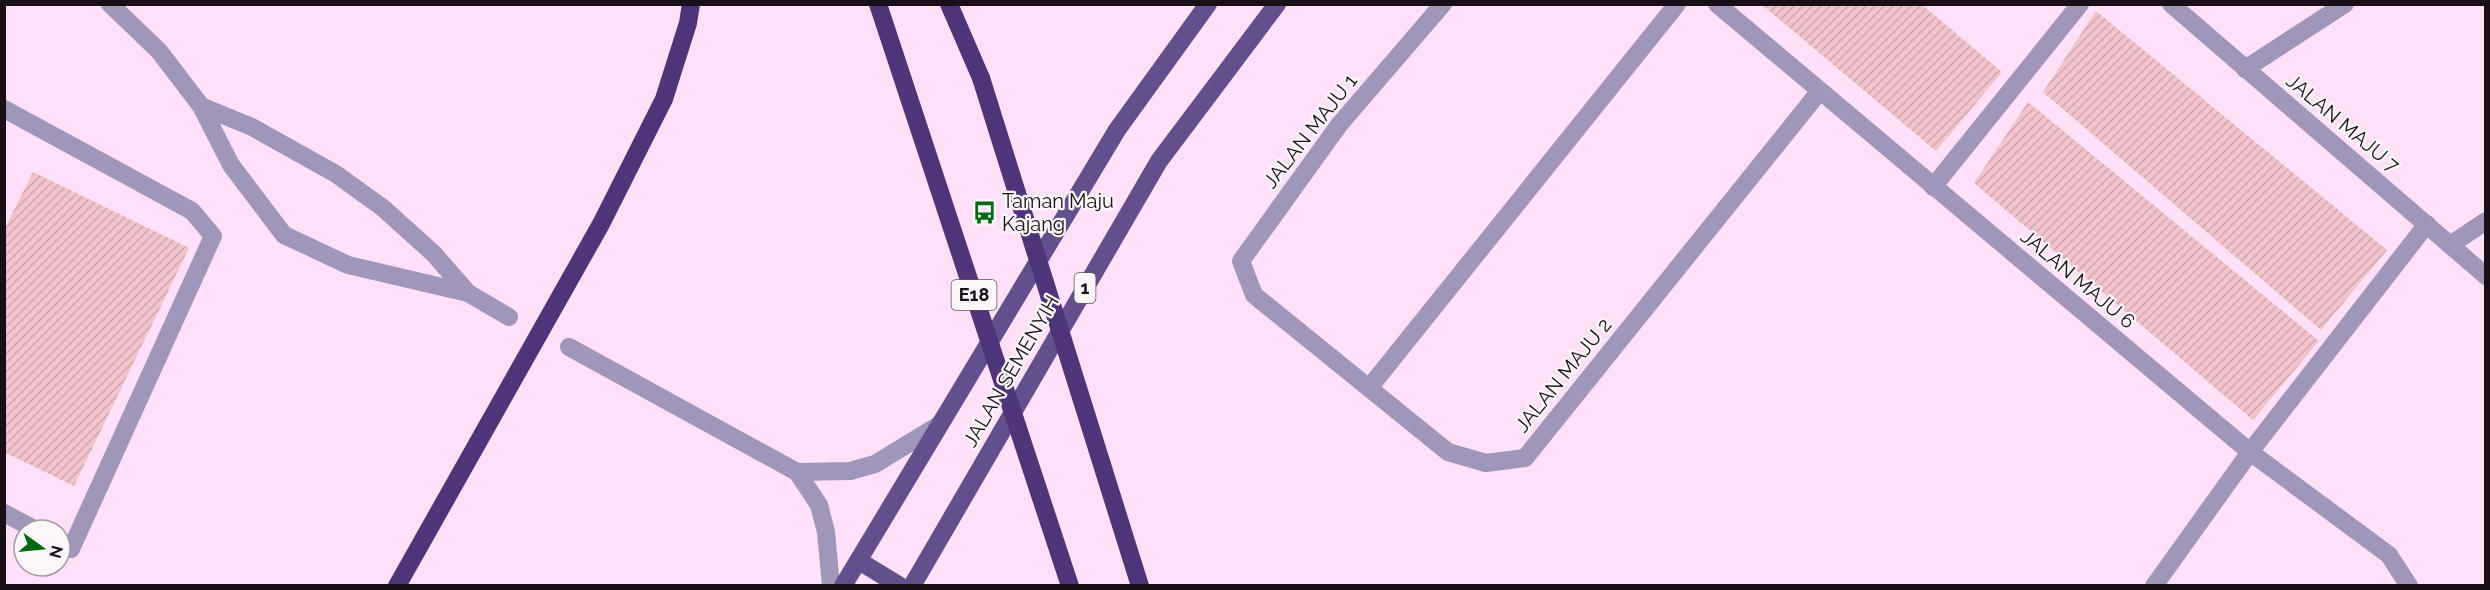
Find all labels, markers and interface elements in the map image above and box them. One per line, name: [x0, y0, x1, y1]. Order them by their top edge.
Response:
street label: JALAN MAJU 1: [1258, 69, 1362, 193]
street label: JALAN MAJU 7: [2282, 69, 2405, 177]
place label: Taman Maju Kajang: [1002, 189, 1114, 236]
bus stop icon: Taman Maju Kajang: [971, 199, 997, 225]
street label: JALAN MAJU 6: [2016, 224, 2140, 334]
road number: 1: [1074, 273, 1096, 303]
road number: E18: [952, 280, 996, 310]
street label: JALAN SEMENYIH: [958, 291, 1064, 451]
street label: JALAN MAJU 2: [1510, 313, 1616, 437]
north arrow: [12, 518, 72, 578]
text: N: [45, 543, 67, 560]

